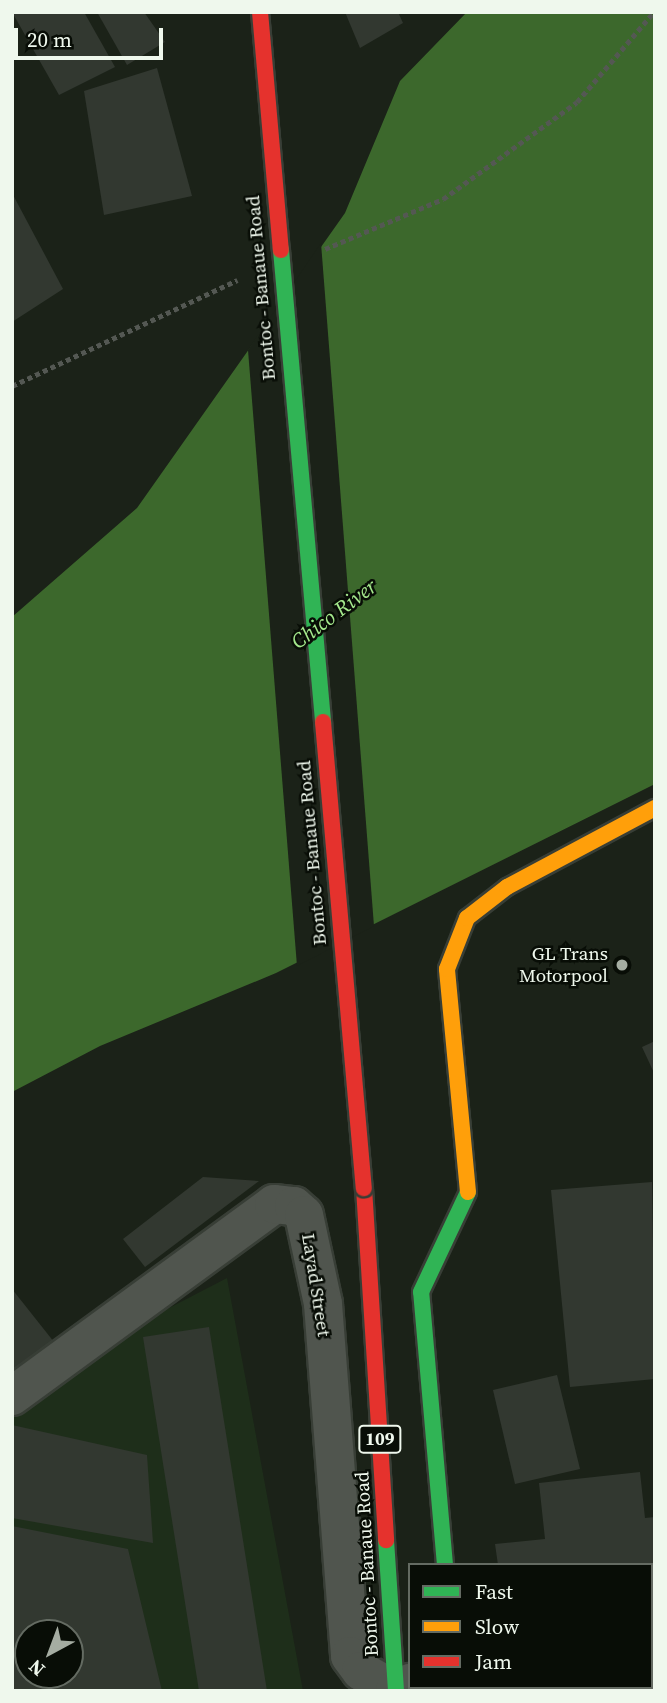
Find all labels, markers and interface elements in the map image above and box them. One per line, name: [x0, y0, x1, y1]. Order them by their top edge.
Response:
scale bar: [18, 14, 166, 58]
text: 20 m: [27, 25, 72, 54]
street label: Bontoc - Banaue Road: [242, 195, 280, 381]
water label: Chico River: [286, 574, 382, 654]
street label: Bontoc - Banaue Road: [293, 760, 331, 946]
place label: GL Trans Motorpool: [519, 943, 608, 987]
marker: GL Trans Motorpool: [614, 957, 630, 973]
street label: Layad Street: [297, 1232, 335, 1338]
road number: 109: [357, 1424, 403, 1454]
street label: Bontoc - Banaue Road: [351, 1471, 383, 1657]
legend: [408, 1563, 653, 1689]
text: Fast: [475, 1577, 513, 1606]
text: Slow: [475, 1612, 519, 1641]
north arrow: [14, 1619, 84, 1689]
text: Jam: [475, 1647, 512, 1676]
text: N: [23, 1654, 50, 1683]

